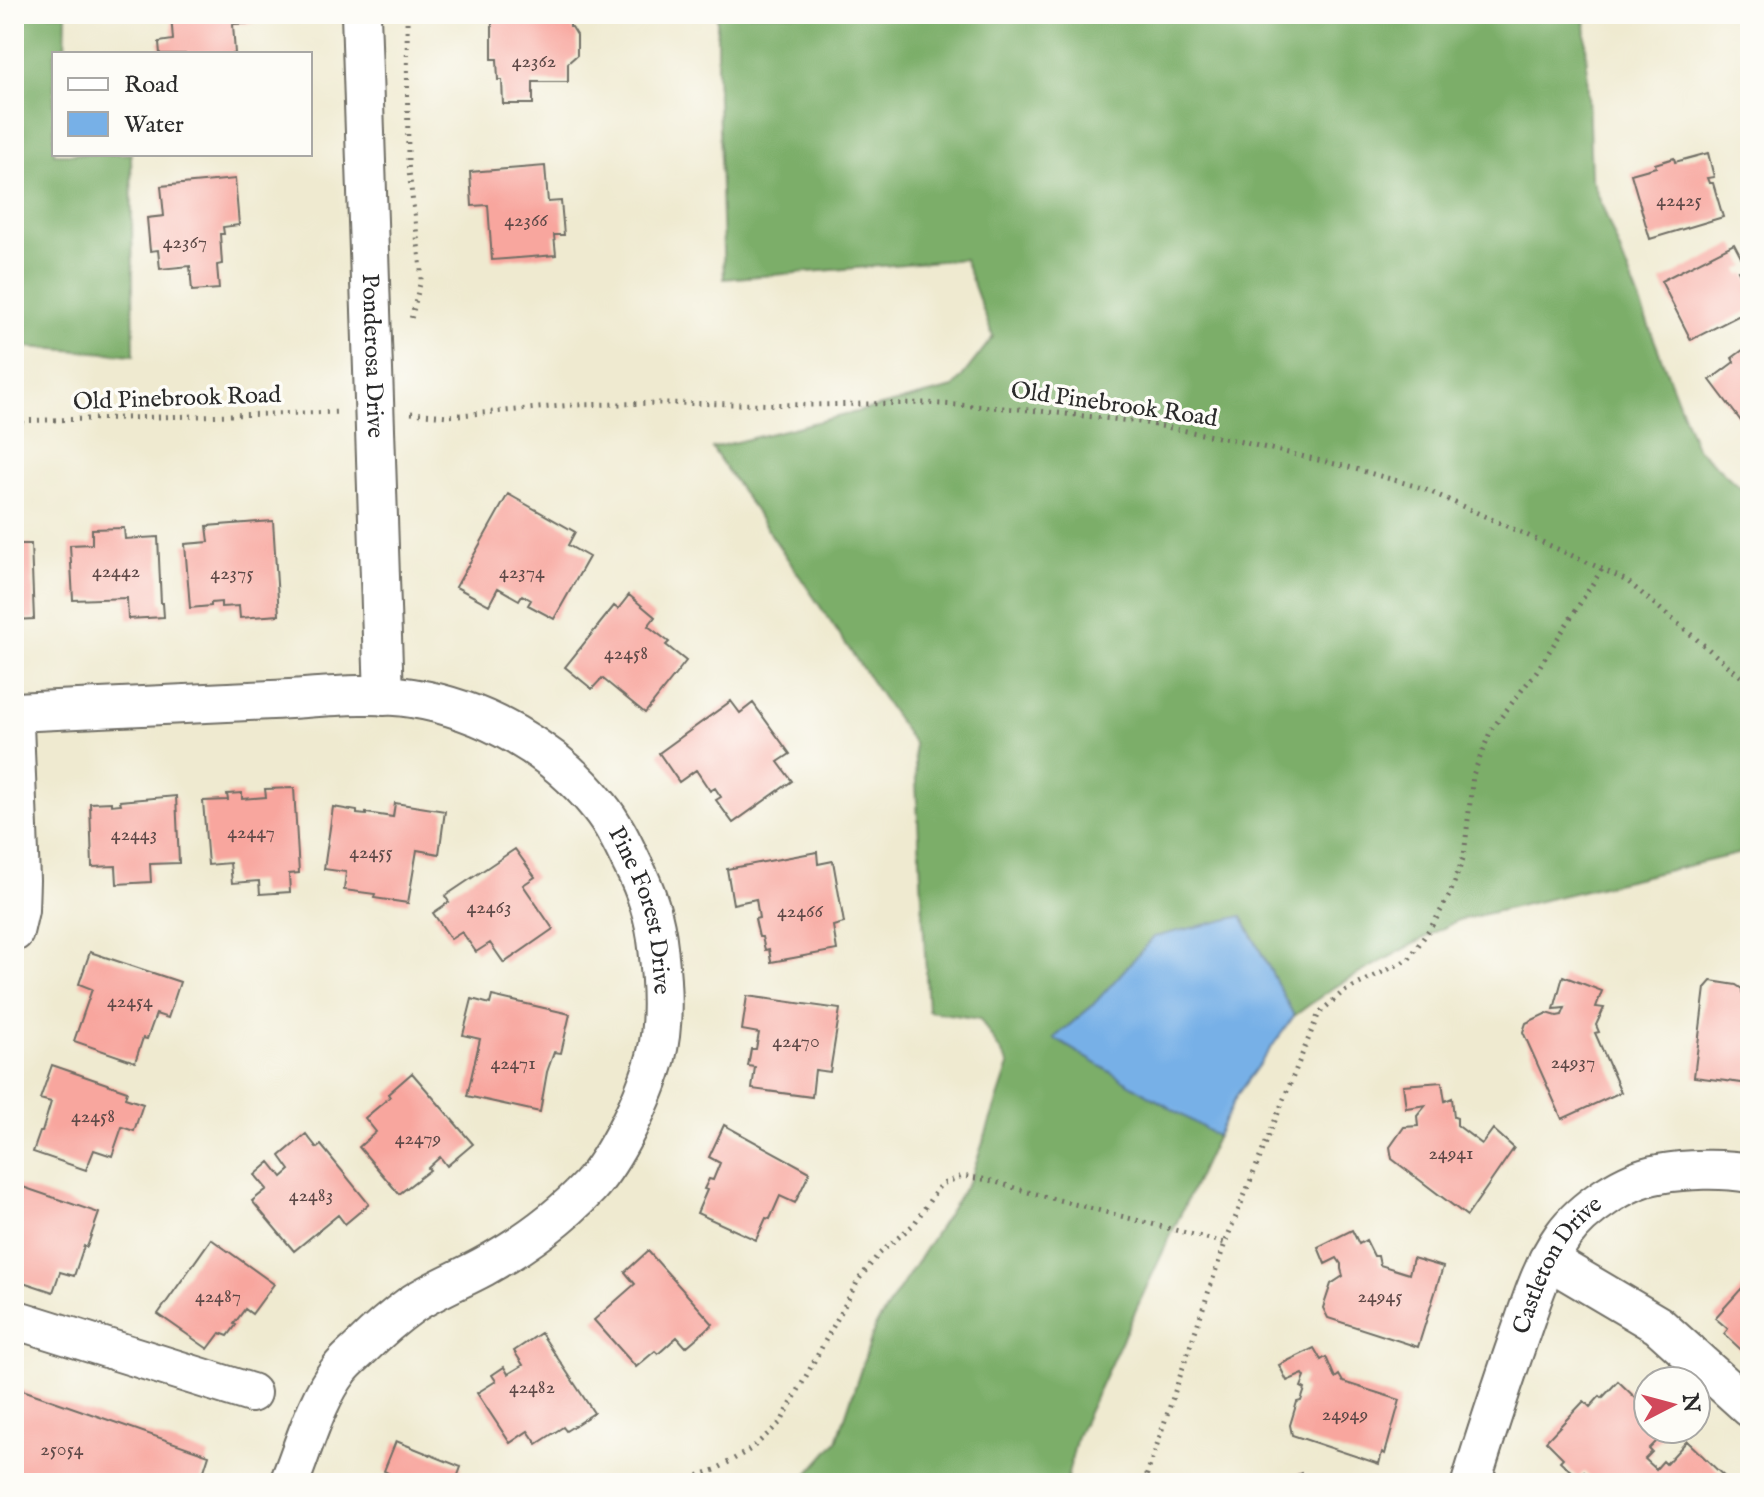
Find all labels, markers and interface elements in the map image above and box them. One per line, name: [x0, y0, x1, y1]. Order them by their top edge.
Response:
house number: 42362: [512, 49, 556, 74]
legend: [52, 52, 312, 156]
text: Road: [124, 70, 178, 101]
text: Water: [124, 110, 184, 141]
house number: 42425: [1656, 188, 1702, 213]
house number: 42366: [504, 208, 548, 233]
house number: 42367: [163, 230, 207, 255]
street label: Ponderosa Drive: [354, 273, 391, 439]
street label: Old Pinebrook Road: [1009, 375, 1219, 435]
street label: Old Pinebrook Road: [72, 380, 282, 418]
house number: 42442: [92, 559, 140, 584]
house number: 42374: [499, 560, 545, 585]
house number: 42375: [210, 561, 254, 586]
house number: 42458: [604, 641, 648, 666]
house number: 42447: [227, 820, 275, 845]
street label: Pine Forest Drive: [601, 821, 677, 995]
house number: 42443: [111, 822, 157, 847]
house number: 42455: [349, 840, 393, 865]
house number: 42463: [467, 895, 511, 920]
house number: 42466: [777, 899, 823, 924]
house number: 42454: [107, 989, 153, 1014]
house number: 42470: [772, 1029, 820, 1054]
house number: 24937: [1551, 1050, 1595, 1075]
house number: 42471: [490, 1051, 536, 1076]
house number: 42458: [71, 1104, 115, 1129]
house number: 42479: [395, 1126, 441, 1151]
house number: 24941: [1428, 1141, 1474, 1166]
house number: 42483: [289, 1183, 333, 1208]
street label: Castleton Drive: [1506, 1189, 1608, 1338]
house number: 42487: [195, 1284, 241, 1309]
house number: 24945: [1358, 1284, 1402, 1309]
north arrow: [1632, 1365, 1712, 1445]
house number: 42482: [509, 1375, 555, 1400]
text: N: [1675, 1391, 1705, 1414]
house number: 24949: [1322, 1402, 1368, 1427]
house number: 25054: [40, 1437, 84, 1462]

